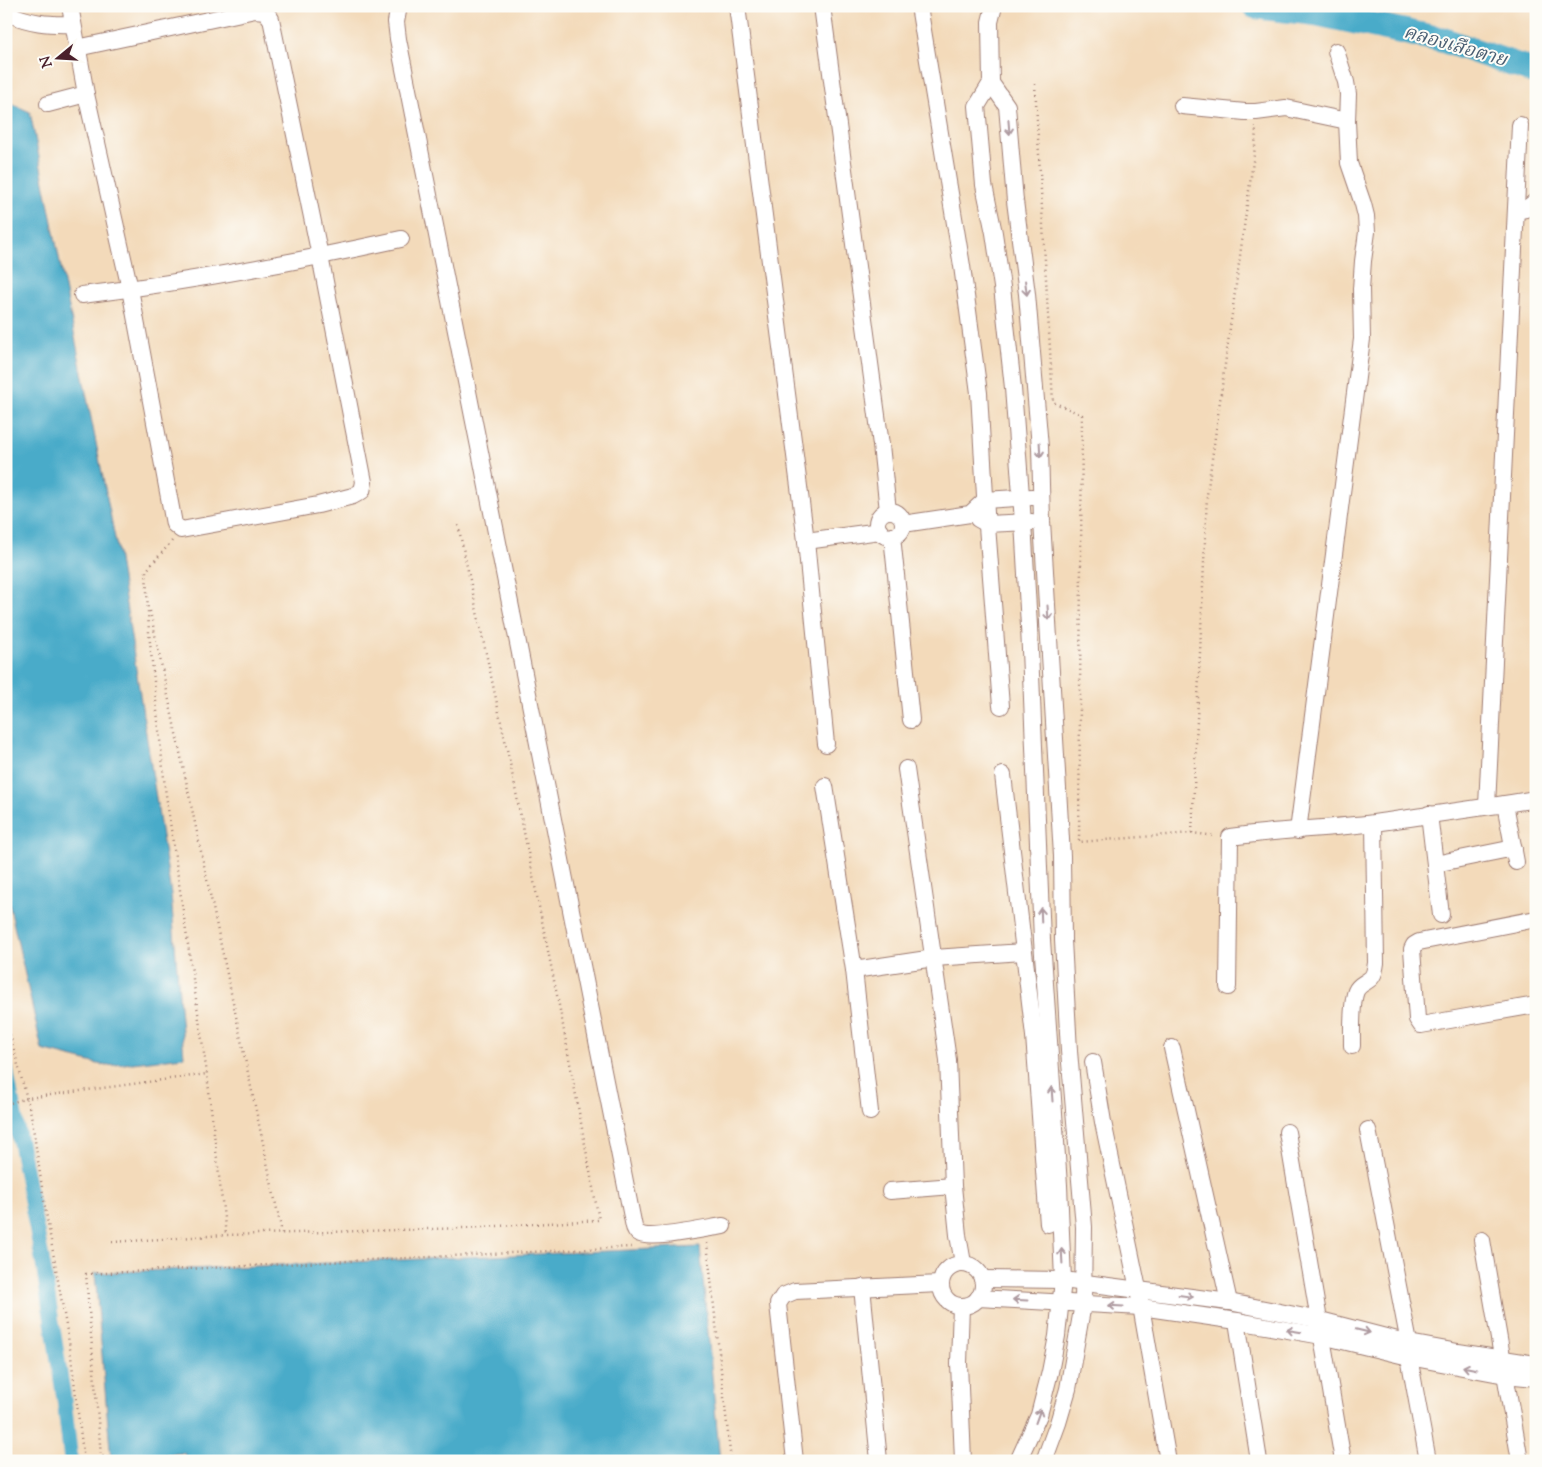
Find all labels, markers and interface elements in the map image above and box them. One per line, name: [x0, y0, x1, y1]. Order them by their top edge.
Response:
water label: คลองเสือตาย: [1400, 19, 1511, 75]
north arrow: [32, 32, 82, 82]
text: N: [36, 53, 59, 70]
one-way arrow: [1005, 119, 1014, 135]
one-way arrow: [1022, 280, 1032, 296]
one-way arrow: [1035, 442, 1045, 458]
one-way arrow: [1043, 604, 1053, 620]
one-way arrow: [1036, 907, 1046, 923]
one-way arrow: [1048, 1086, 1057, 1102]
one-way arrow: [1057, 1249, 1067, 1265]
one-way arrow: [1178, 1292, 1194, 1302]
one-way arrow: [1012, 1295, 1028, 1305]
one-way arrow: [1108, 1301, 1124, 1310]
one-way arrow: [1287, 1325, 1303, 1335]
one-way arrow: [1354, 1327, 1370, 1336]
one-way arrow: [1463, 1363, 1479, 1373]
one-way arrow: [1034, 1409, 1043, 1424]

